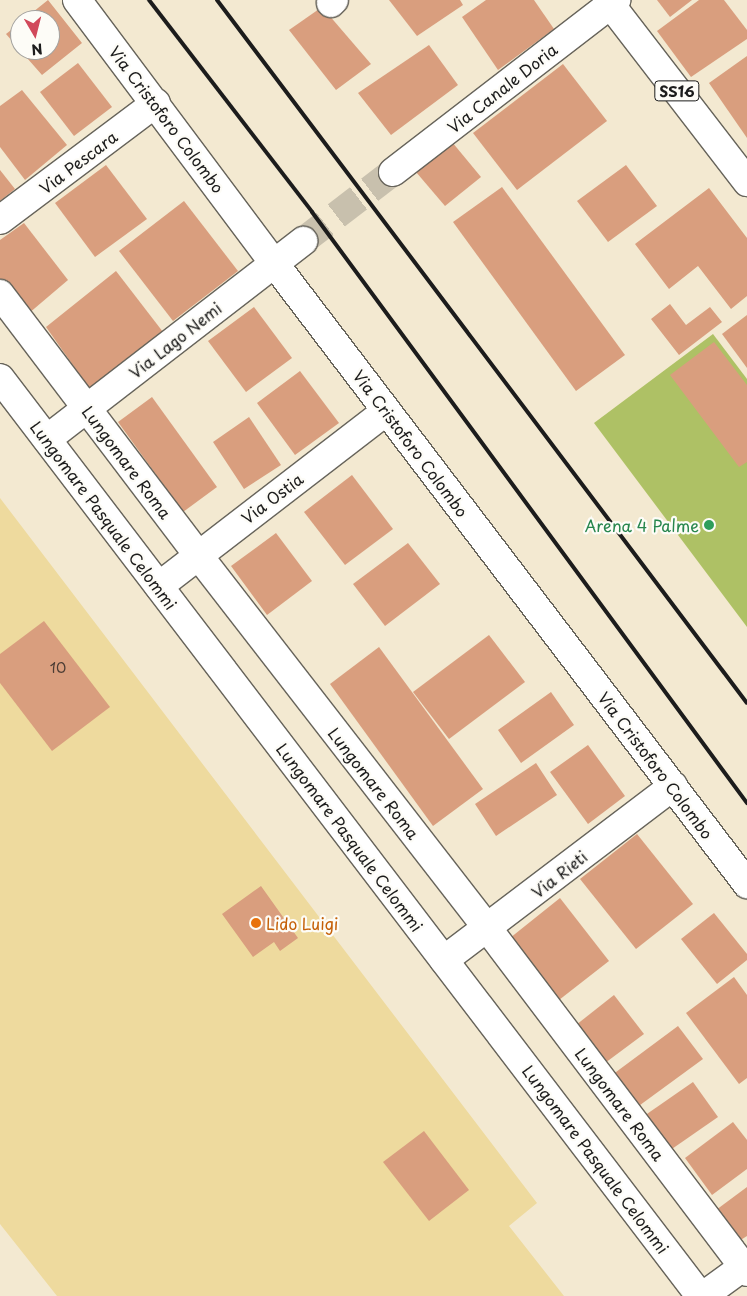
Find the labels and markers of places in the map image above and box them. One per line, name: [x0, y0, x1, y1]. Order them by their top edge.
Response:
place label: Arena 4 Palme: [585, 515, 699, 535]
marker: Arena 4 Palme: [703, 519, 715, 531]
place label: Lido Luigi: [266, 913, 338, 933]
marker: Lido Luigi: [250, 917, 262, 929]

